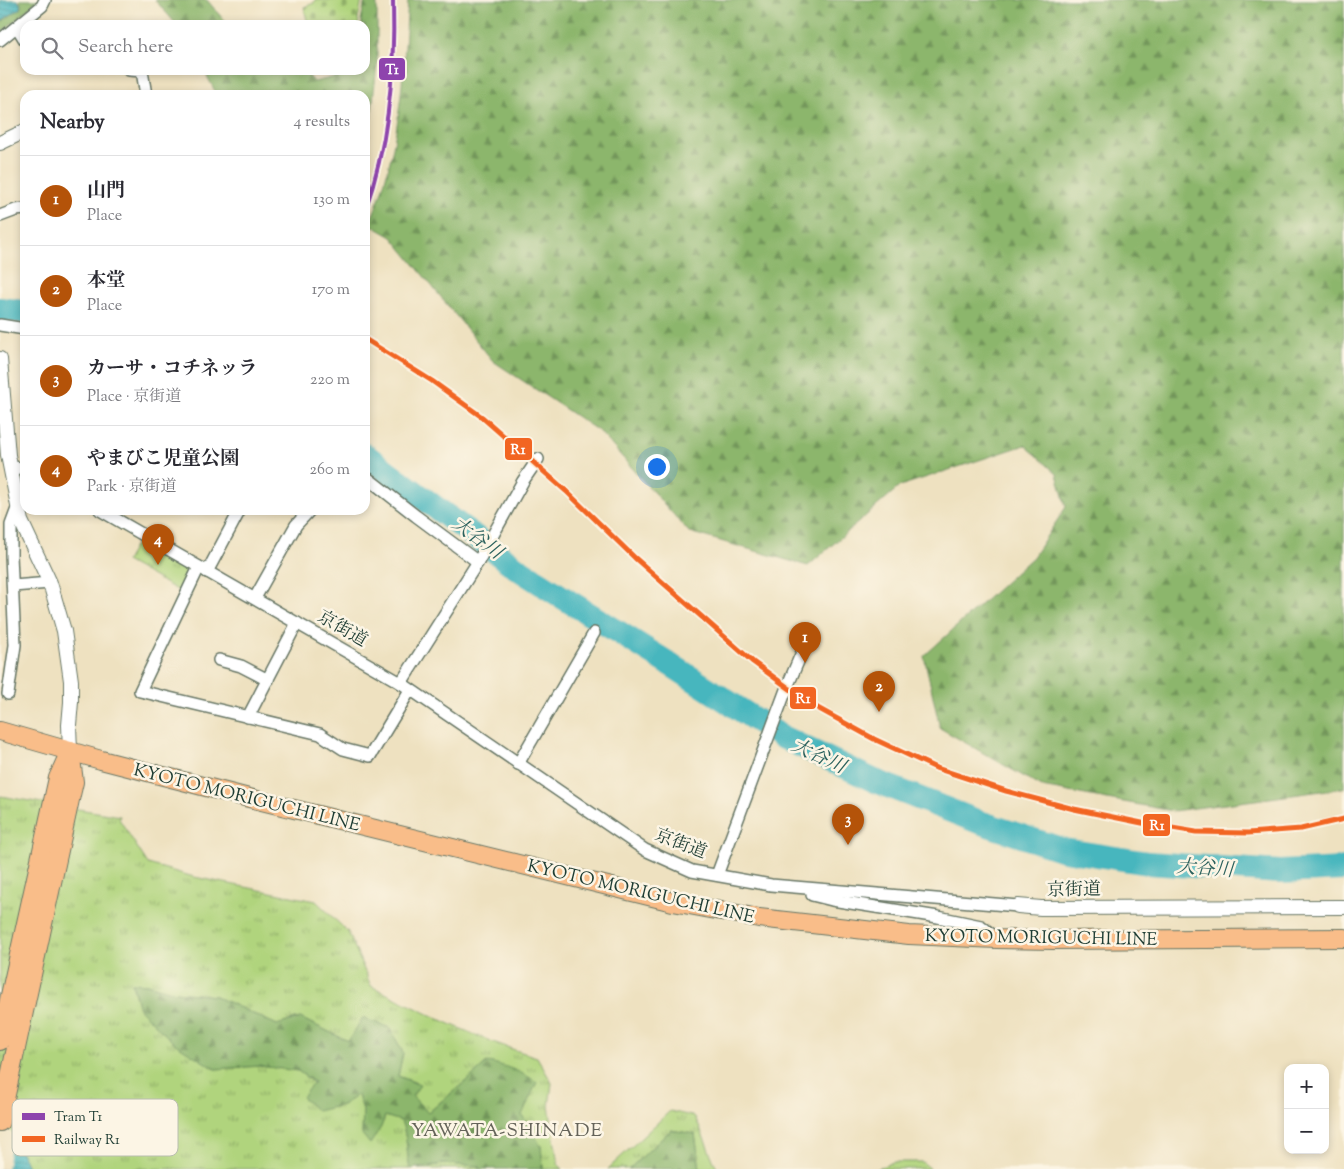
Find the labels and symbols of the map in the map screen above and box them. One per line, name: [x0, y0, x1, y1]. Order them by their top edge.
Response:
line badge: T1: [378, 57, 406, 81]
text: T1: [385, 61, 399, 81]
line badge: R1: [504, 437, 533, 461]
text: R1: [511, 441, 526, 461]
your location: [644, 454, 670, 480]
water label: 大谷川: [446, 511, 509, 568]
pin: 4: [142, 524, 174, 565]
street label: 京街道: [312, 605, 372, 654]
pin: 1: [789, 622, 821, 663]
pin: 2: [863, 671, 895, 712]
line badge: R1: [789, 686, 817, 710]
text: R1: [796, 690, 811, 710]
water label: 大谷川: [786, 733, 851, 782]
street label: KYOTO MORIGUCHI LINE: [131, 758, 363, 840]
pin: 3: [832, 804, 864, 845]
line badge: R1: [1142, 813, 1171, 837]
text: R1: [1150, 817, 1165, 837]
street label: 京街道: [650, 823, 710, 867]
street label: KYOTO MORIGUCHI LINE: [524, 854, 757, 932]
water label: 大谷川: [1175, 854, 1236, 885]
street label: 京街道: [1047, 878, 1101, 904]
street label: KYOTO MORIGUCHI LINE: [924, 924, 1158, 954]
legend: [12, 1099, 178, 1156]
text: Tram T1: [54, 1108, 102, 1128]
district label: YAWATA-SHINADE: [411, 1118, 603, 1145]
text: Railway R1: [54, 1131, 120, 1151]

